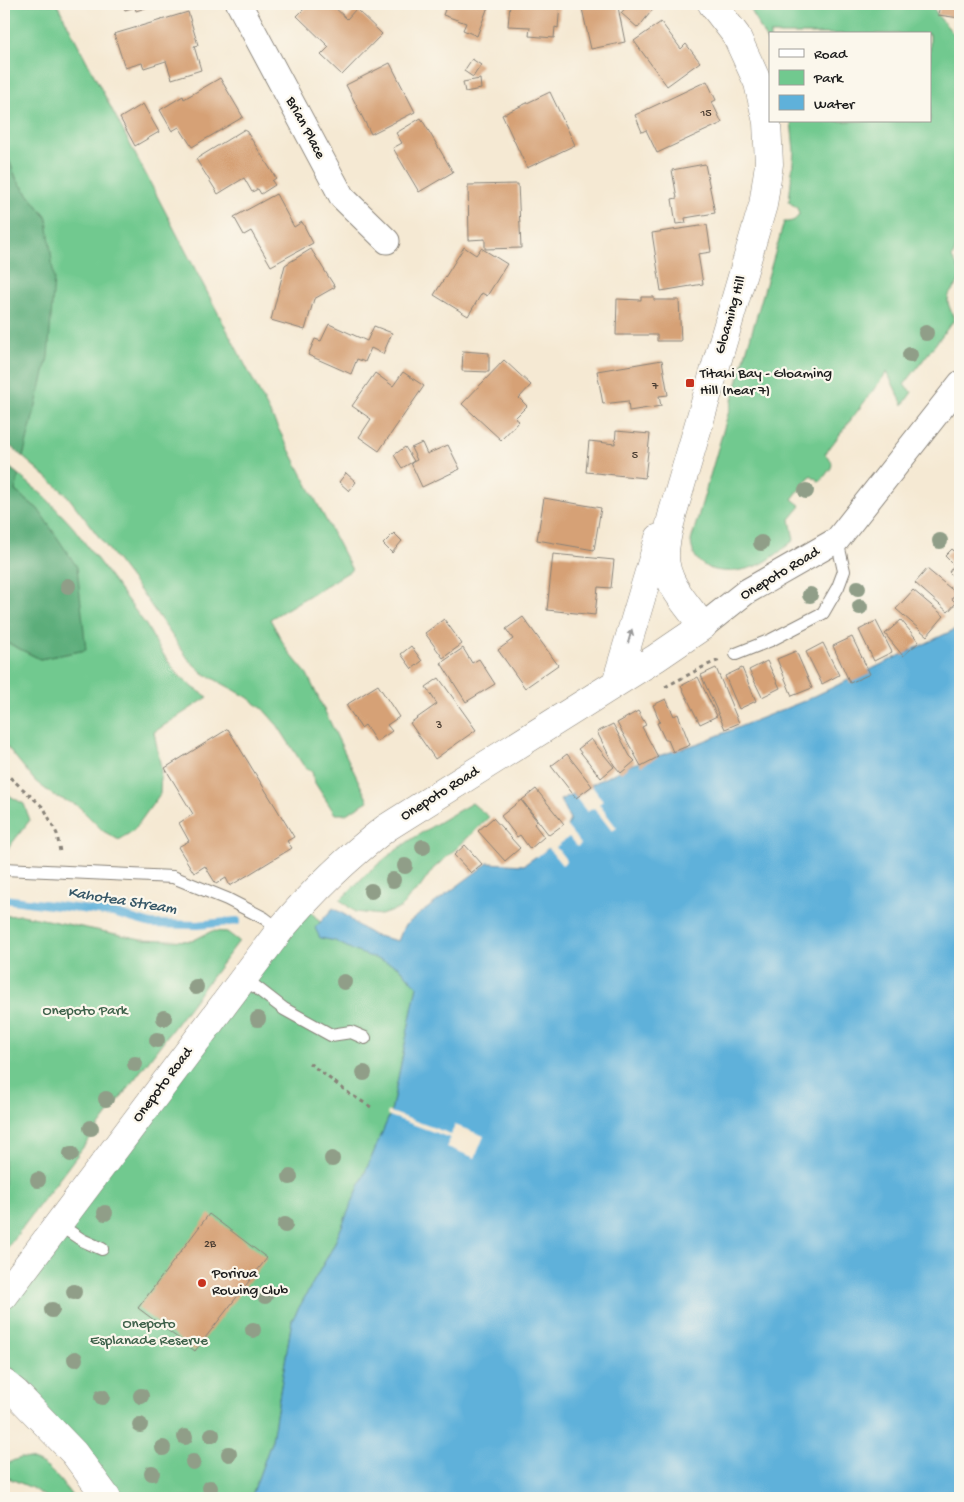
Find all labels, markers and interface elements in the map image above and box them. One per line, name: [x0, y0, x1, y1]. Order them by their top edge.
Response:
legend: [769, 32, 932, 122]
text: Road: [814, 46, 848, 64]
text: Park: [813, 70, 844, 88]
street label: Brian Place: [281, 93, 329, 162]
text: Water: [814, 96, 856, 114]
house number: 15: [699, 107, 712, 121]
street label: Gloaming Hill: [711, 274, 751, 356]
place label: Titahi Bay - Gloaming Hill (near 7): [699, 365, 832, 400]
marker: Titahi Bay - Gloaming Hill (near 7): [684, 377, 696, 389]
house number: 7: [651, 380, 659, 394]
house number: 5: [632, 449, 638, 463]
street label: Onepoto Road: [737, 543, 824, 605]
one-way arrow: [626, 629, 634, 644]
house number: 3: [435, 719, 442, 733]
street label: Onepoto Road: [397, 762, 484, 825]
water label: Kahotea Stream: [66, 884, 179, 920]
park label: Onepoto Park: [42, 1002, 129, 1020]
street label: Onepoto Road: [129, 1043, 198, 1126]
house number: 2B: [204, 1238, 217, 1252]
place label: Porirua Rowing Club: [211, 1265, 288, 1300]
marker: Porirua Rowing Club: [196, 1277, 208, 1289]
park label: Onepoto Esplanade Reserve: [90, 1315, 208, 1350]

